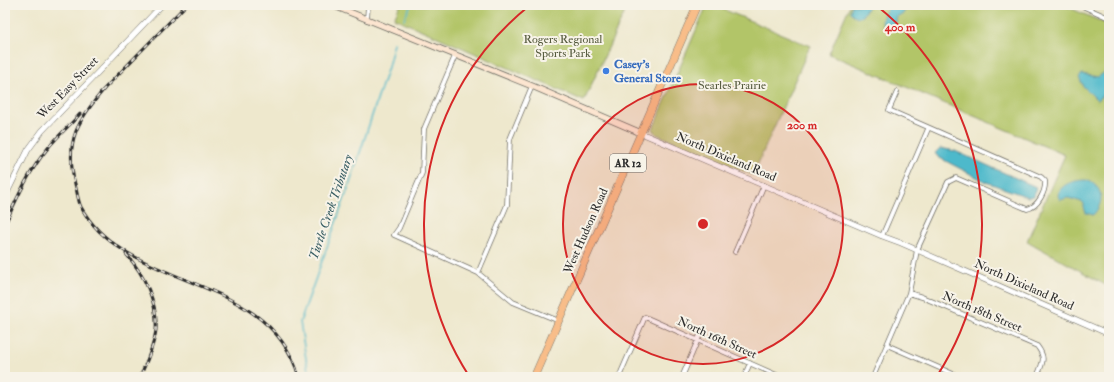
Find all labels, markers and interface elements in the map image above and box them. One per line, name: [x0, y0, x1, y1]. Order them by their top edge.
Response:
text: 400 m: [884, 20, 916, 35]
park label: Rogers Regional Sports Park: [524, 32, 602, 61]
street label: West Easy Street: [34, 54, 102, 123]
place label: Casey's General Store: [614, 57, 682, 86]
marker: Casey's General Store: [601, 66, 611, 76]
park label: Searles Prairie: [698, 78, 766, 93]
text: 200 m: [787, 118, 818, 133]
street label: North Dixieland Road: [674, 129, 779, 185]
water label: Turtle Creek Tributary: [306, 152, 357, 262]
road number: AR 12: [610, 154, 646, 172]
street label: West Hudson Road: [560, 186, 612, 277]
centre of rings: [696, 217, 710, 231]
street label: North Dixieland Road: [972, 256, 1076, 314]
street label: North 18th Street: [940, 288, 1024, 336]
street label: North 16th Street: [675, 314, 759, 362]

